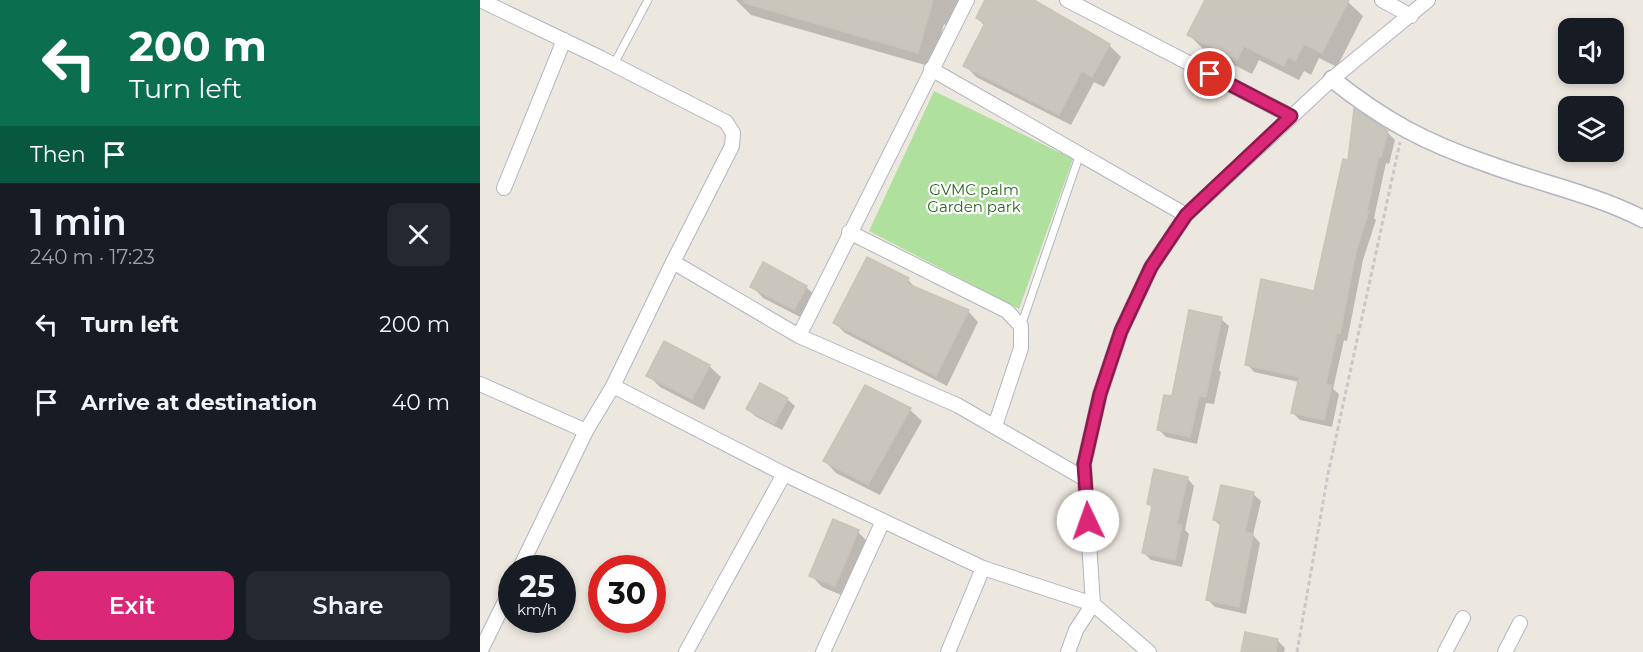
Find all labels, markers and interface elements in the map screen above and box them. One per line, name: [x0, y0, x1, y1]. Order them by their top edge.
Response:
map controls: [1558, 18, 1624, 162]
button: sound: [1558, 18, 1624, 84]
text: 200 m: [129, 20, 267, 72]
icon: left: [30, 24, 108, 102]
pin: [1184, 48, 1235, 99]
icon: arrive: [1193, 57, 1226, 90]
text: Turn left: [129, 72, 242, 105]
button: layers: [1558, 96, 1624, 162]
icon: arrive: [98, 138, 131, 171]
text: Then: [30, 141, 86, 168]
park label: GVMC palm Garden park: [927, 180, 1021, 216]
text: 1 min: [30, 200, 127, 244]
button: close: [387, 203, 450, 266]
text: 240 m · 17:23: [30, 245, 155, 269]
icon: left: [30, 308, 63, 341]
text: Turn left: [81, 311, 179, 338]
text: 200 m: [379, 311, 450, 338]
icon: arrive: [30, 386, 63, 419]
text: Arrive at destination: [81, 389, 317, 416]
text: 40 m: [392, 389, 450, 416]
position arrow: [1056, 489, 1120, 553]
speed limit sign: 30: [588, 555, 666, 633]
text: 25: [519, 568, 555, 605]
button: Exit: [30, 571, 234, 640]
button: Share: [246, 571, 450, 640]
text: km/h: [517, 600, 557, 619]

